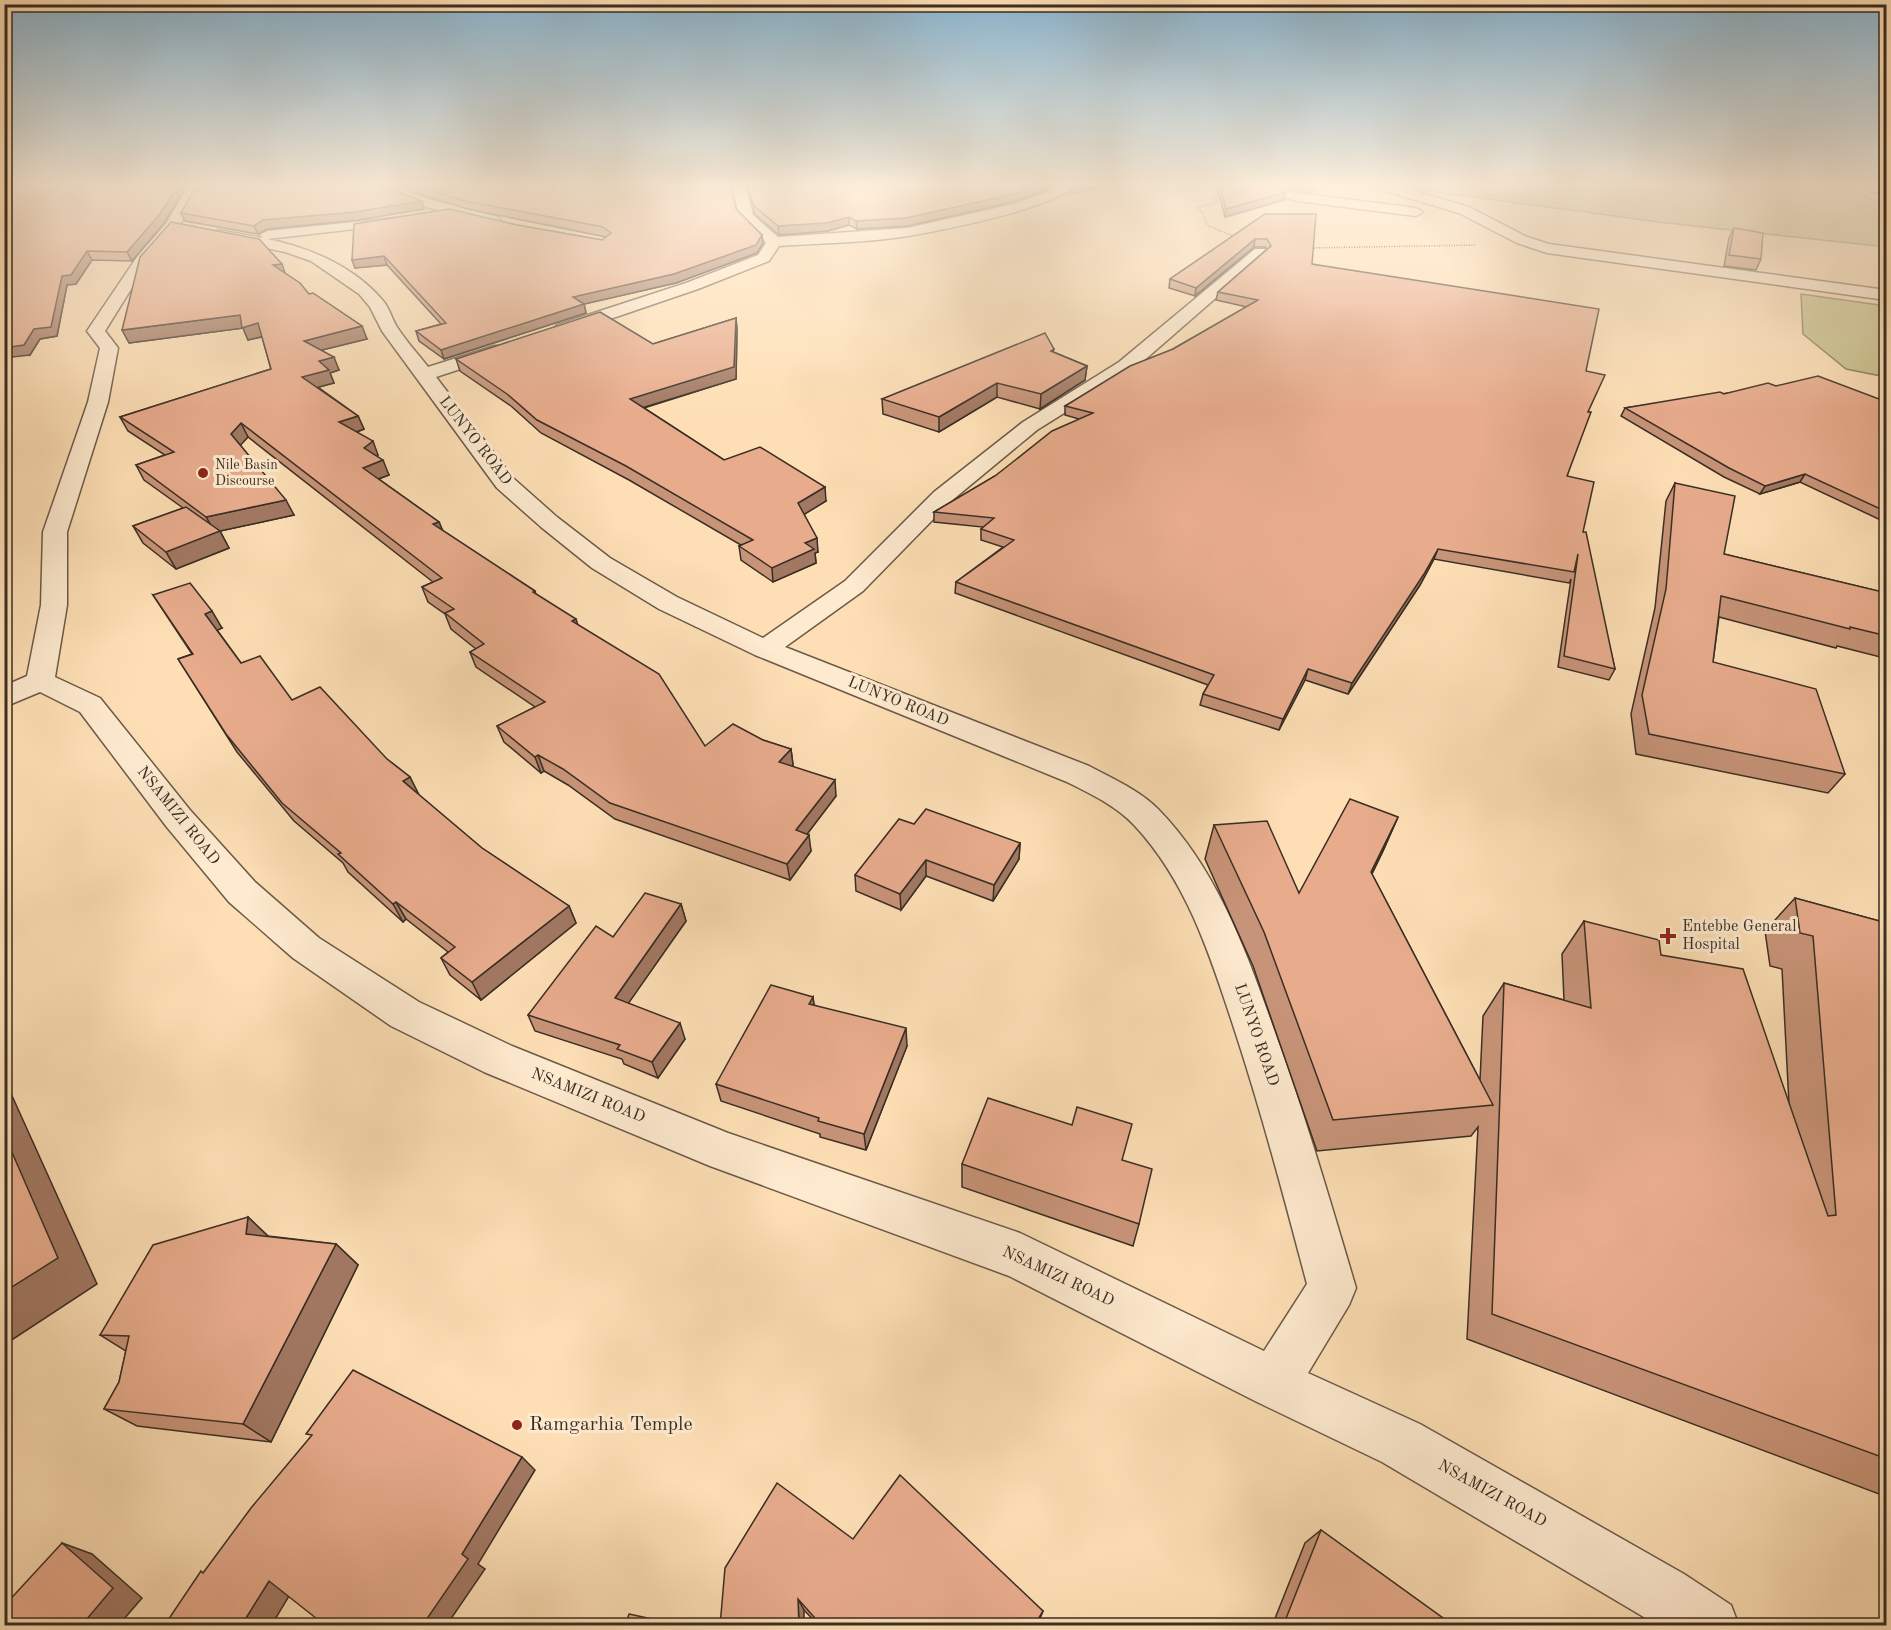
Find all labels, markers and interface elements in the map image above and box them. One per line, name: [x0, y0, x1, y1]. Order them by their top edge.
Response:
street label: LUNYO ROAD: [436, 394, 514, 488]
place label: Nile Basin Discourse: [215, 458, 278, 488]
marker: Nile Basin Discourse: [196, 466, 210, 480]
street label: LUNYO ROAD: [845, 674, 951, 730]
street label: NSAMIZI ROAD: [134, 764, 222, 868]
place label: Entebbe General Hospital: [1682, 919, 1797, 953]
marker: Entebbe General Hospital: [1659, 927, 1677, 945]
street label: LUNYO ROAD: [1231, 982, 1281, 1088]
street label: NSAMIZI ROAD: [529, 1066, 647, 1126]
street label: NSAMIZI ROAD: [1000, 1244, 1116, 1310]
place label: Ramgarhia Temple: [529, 1415, 693, 1435]
marker: Ramgarhia Temple: [510, 1418, 524, 1432]
street label: NSAMIZI ROAD: [1435, 1458, 1549, 1530]

